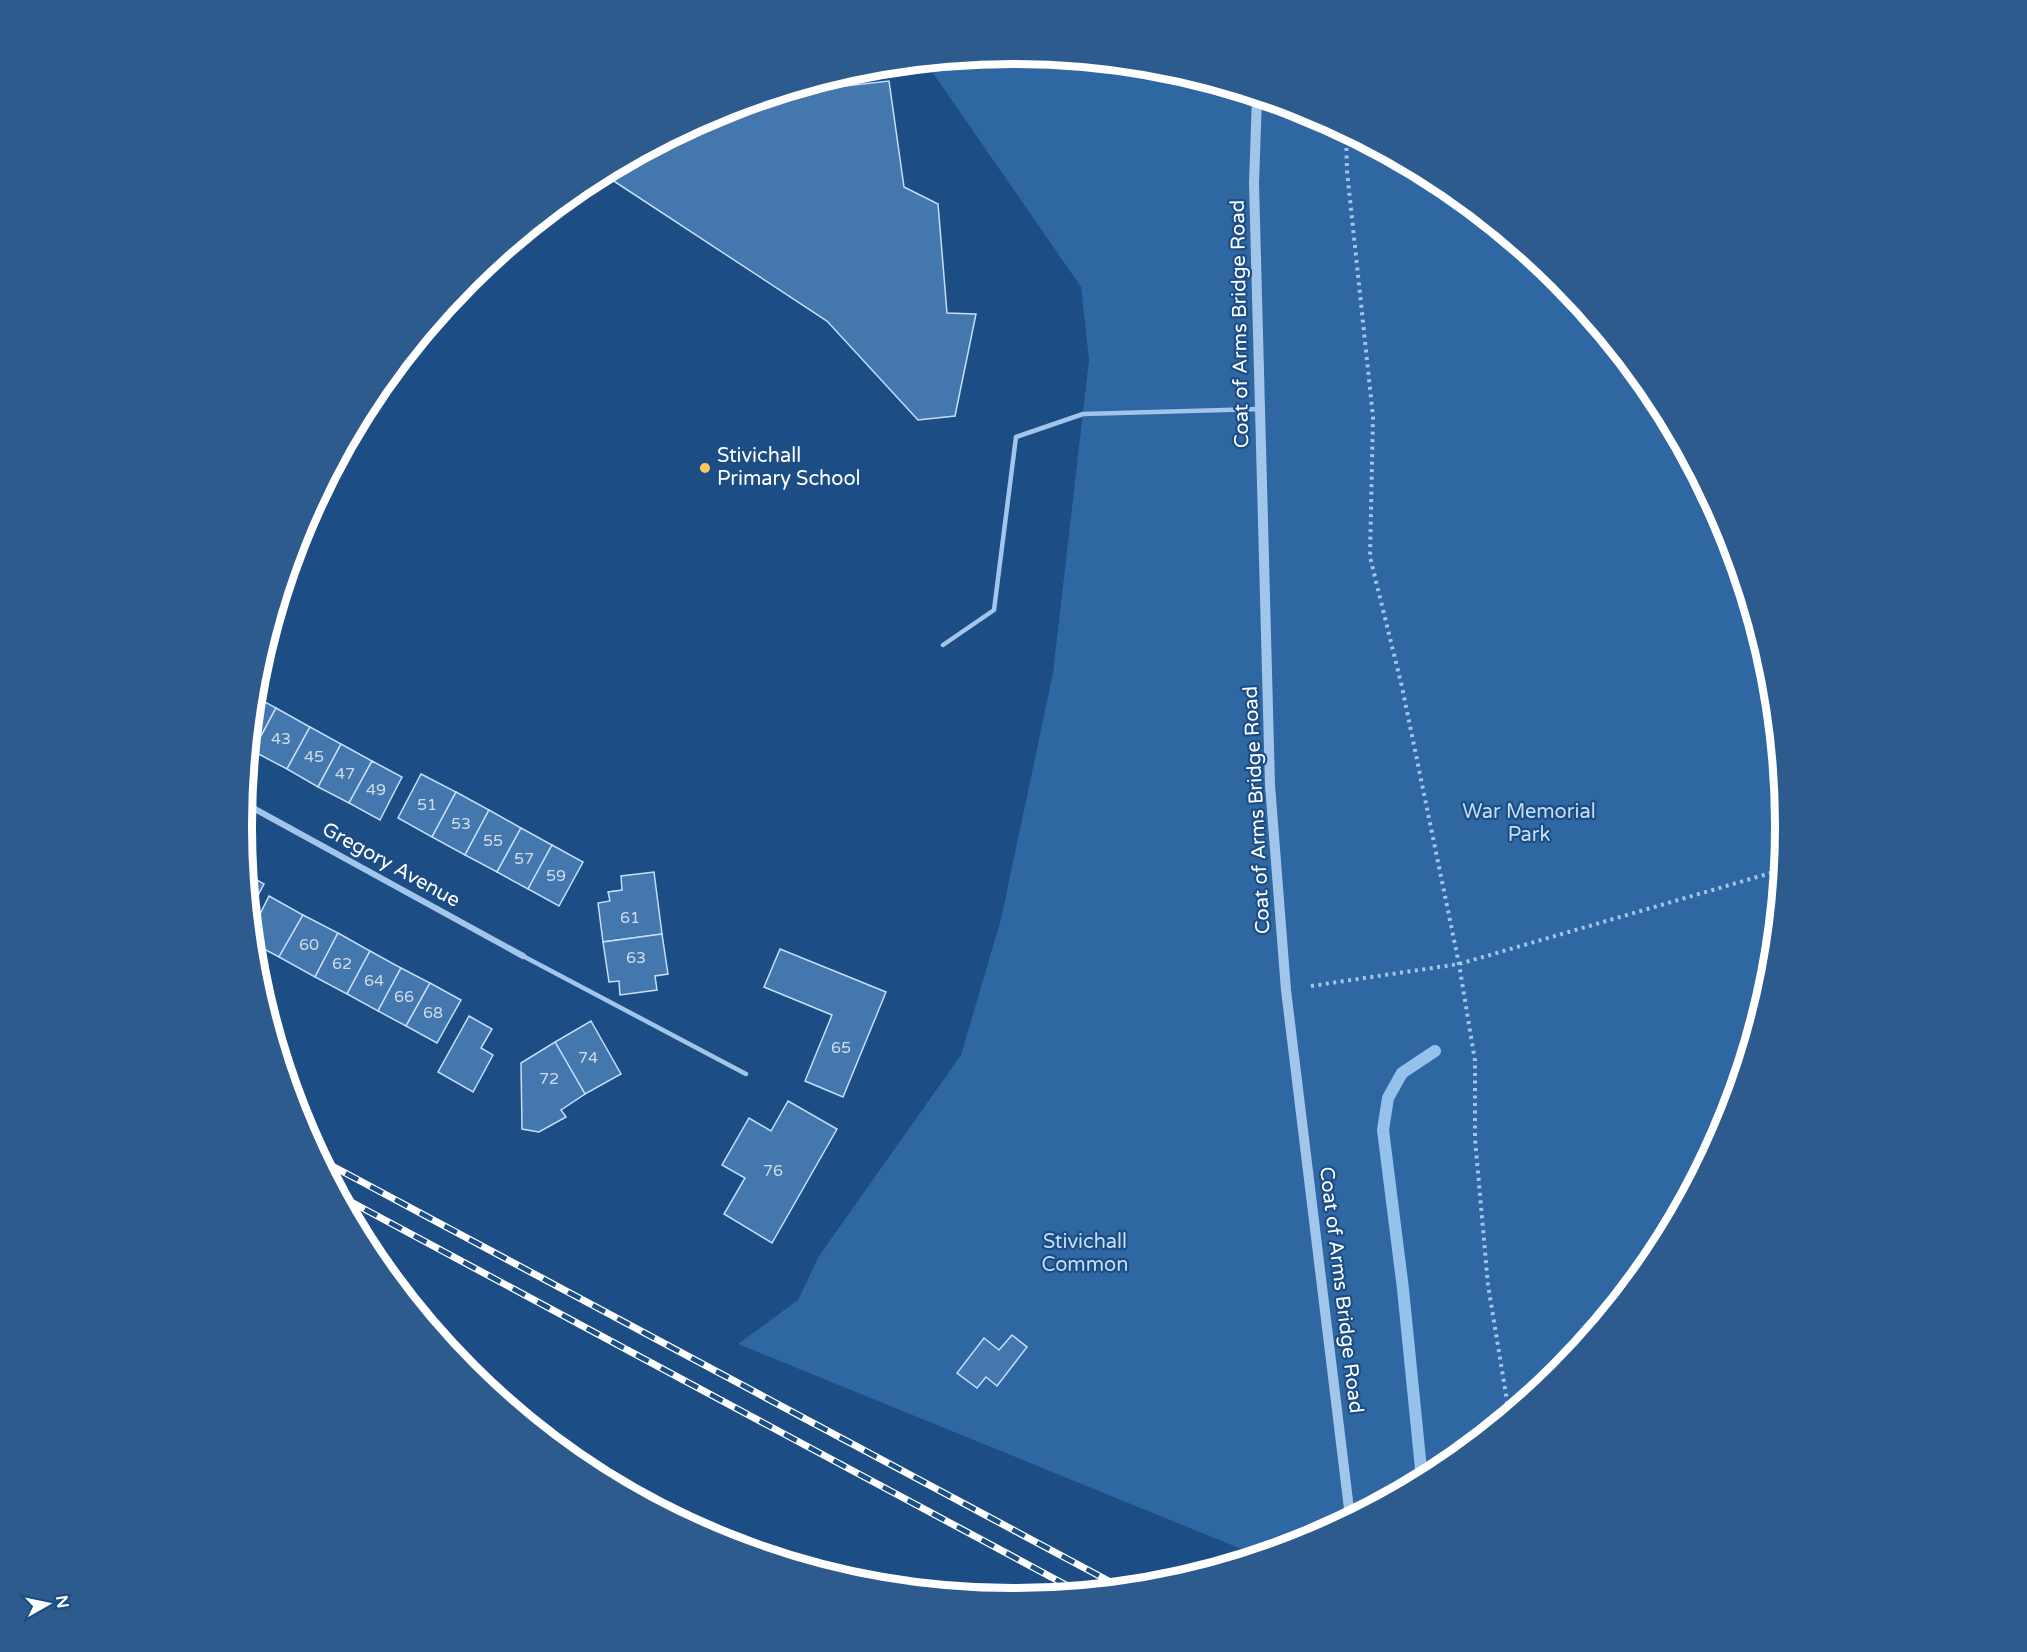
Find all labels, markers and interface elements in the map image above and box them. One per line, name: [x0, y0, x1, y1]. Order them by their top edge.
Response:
street label: Coat of Arms Bridge Road: [1226, 200, 1254, 448]
place label: Stivichall Primary School: [717, 444, 861, 491]
marker: Stivichall Primary School: [698, 461, 712, 475]
street label: Coat of Arms Bridge Road: [1239, 685, 1275, 935]
house number: 43: [271, 729, 291, 749]
house number: 45: [304, 747, 324, 767]
house number: 47: [335, 764, 355, 784]
house number: 49: [366, 780, 386, 800]
house number: 51: [417, 795, 437, 815]
park label: War Memorial Park: [1462, 800, 1596, 847]
house number: 53: [451, 814, 471, 834]
street label: Gregory Avenue: [318, 817, 464, 913]
house number: 55: [483, 831, 503, 851]
house number: 57: [514, 849, 534, 869]
house number: 59: [546, 866, 566, 886]
house number: 61: [620, 908, 640, 928]
house number: 60: [299, 935, 319, 955]
house number: 63: [626, 948, 646, 968]
house number: 62: [332, 954, 352, 974]
house number: 64: [364, 971, 384, 991]
house number: 66: [394, 987, 414, 1007]
house number: 68: [423, 1003, 443, 1023]
house number: 65: [831, 1038, 851, 1058]
house number: 74: [578, 1048, 598, 1068]
house number: 72: [539, 1069, 559, 1089]
house number: 76: [763, 1161, 783, 1181]
street label: Coat of Arms Bridge Road: [1314, 1165, 1368, 1415]
park label: Stivichall Common: [1042, 1230, 1128, 1277]
north arrow: [18, 1574, 78, 1634]
text: N: [51, 1594, 73, 1610]

